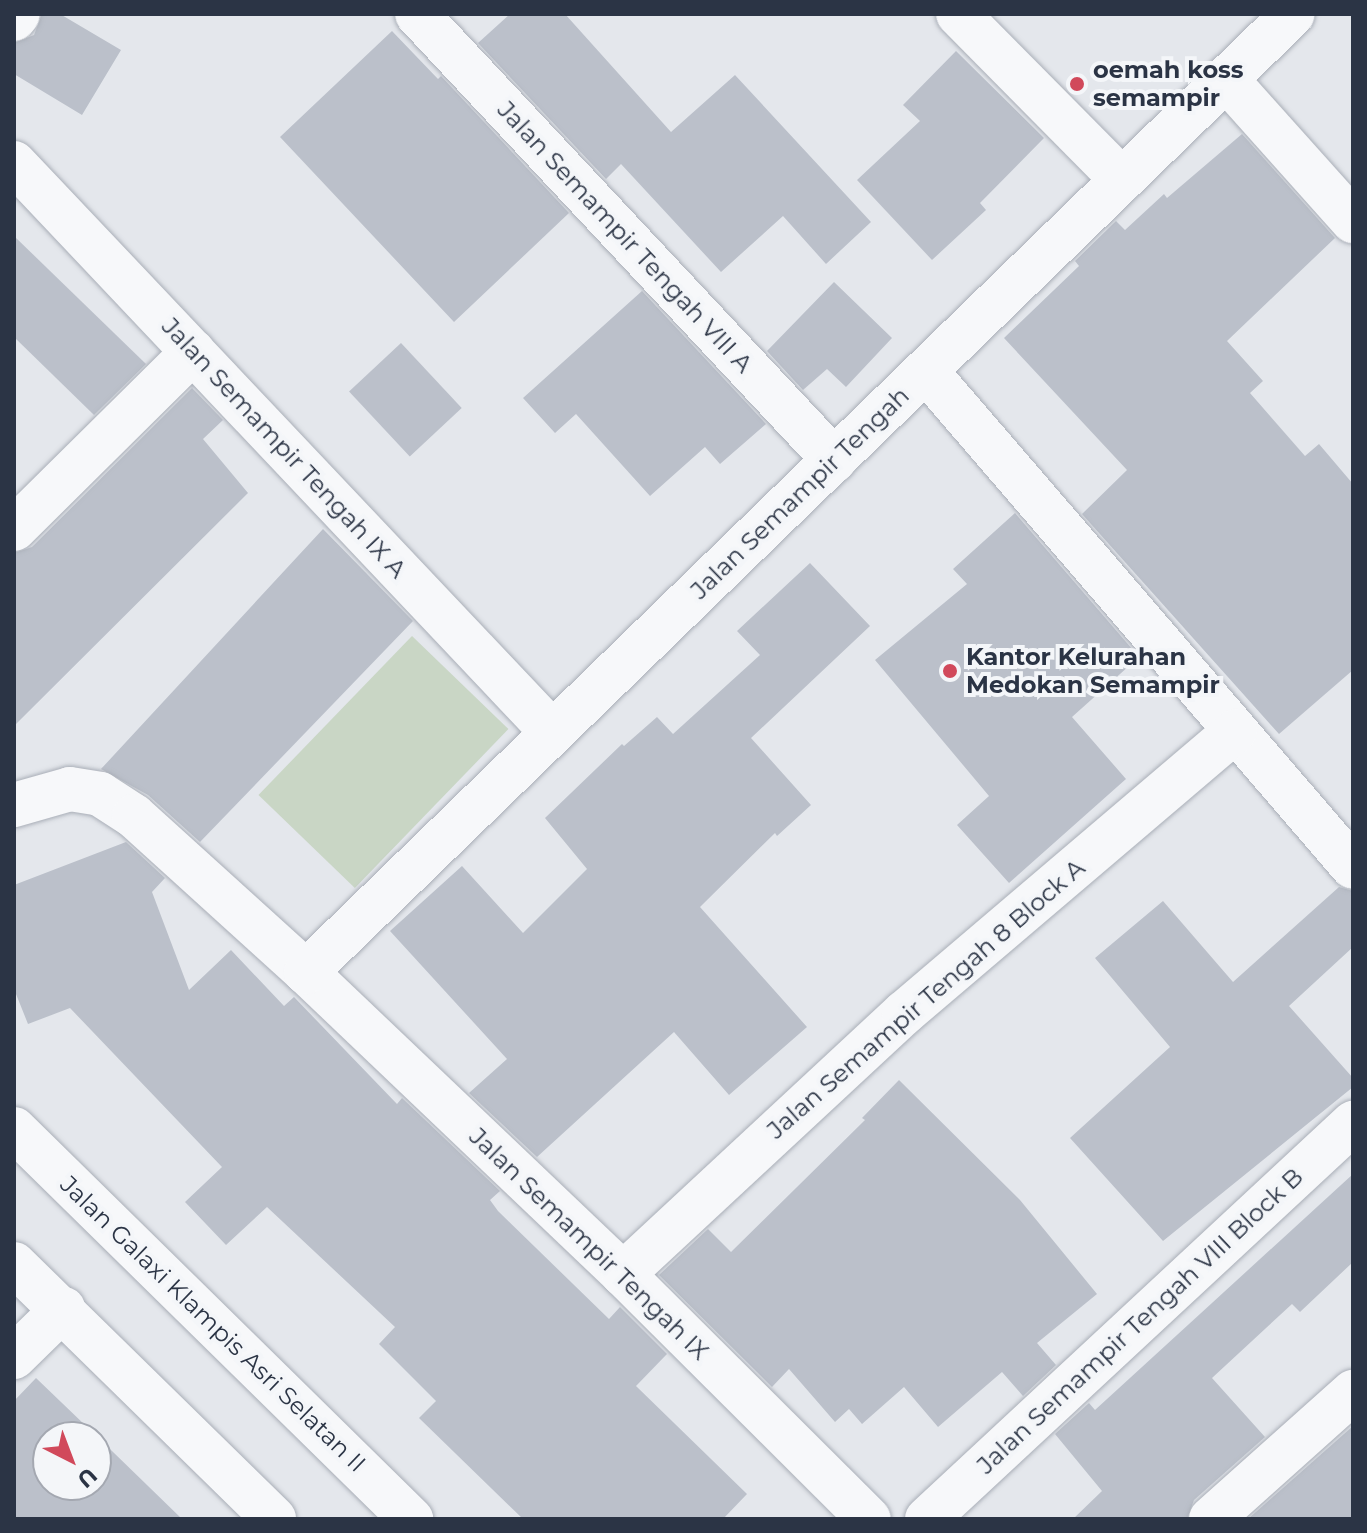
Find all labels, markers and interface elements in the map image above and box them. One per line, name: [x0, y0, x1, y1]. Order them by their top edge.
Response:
place label: oemah koss semampir: [1093, 56, 1244, 112]
marker: oemah koss semampir: [1068, 75, 1086, 93]
street label: Jalan Semampir Tengah VIII A: [492, 95, 758, 379]
street label: Jalan Semampir Tengah IX A: [156, 312, 412, 584]
street label: Jalan Semampir Tengah: [685, 381, 915, 605]
place label: Kantor Kelurahan Medokan Semampir: [966, 643, 1220, 699]
marker: Kantor Kelurahan Medokan Semampir: [941, 662, 959, 680]
street label: Jalan Semampir Tengah 8 Block A: [761, 853, 1091, 1145]
street label: Jalan Semampir Tengah IX: [464, 1122, 714, 1366]
street label: Jalan Semampir Tengah VIII Block B: [971, 1162, 1309, 1480]
street label: Jalan Galaxi Klampis Asri Selatan II: [54, 1170, 372, 1478]
north arrow: [32, 1421, 112, 1501]
text: U: [72, 1462, 103, 1494]

